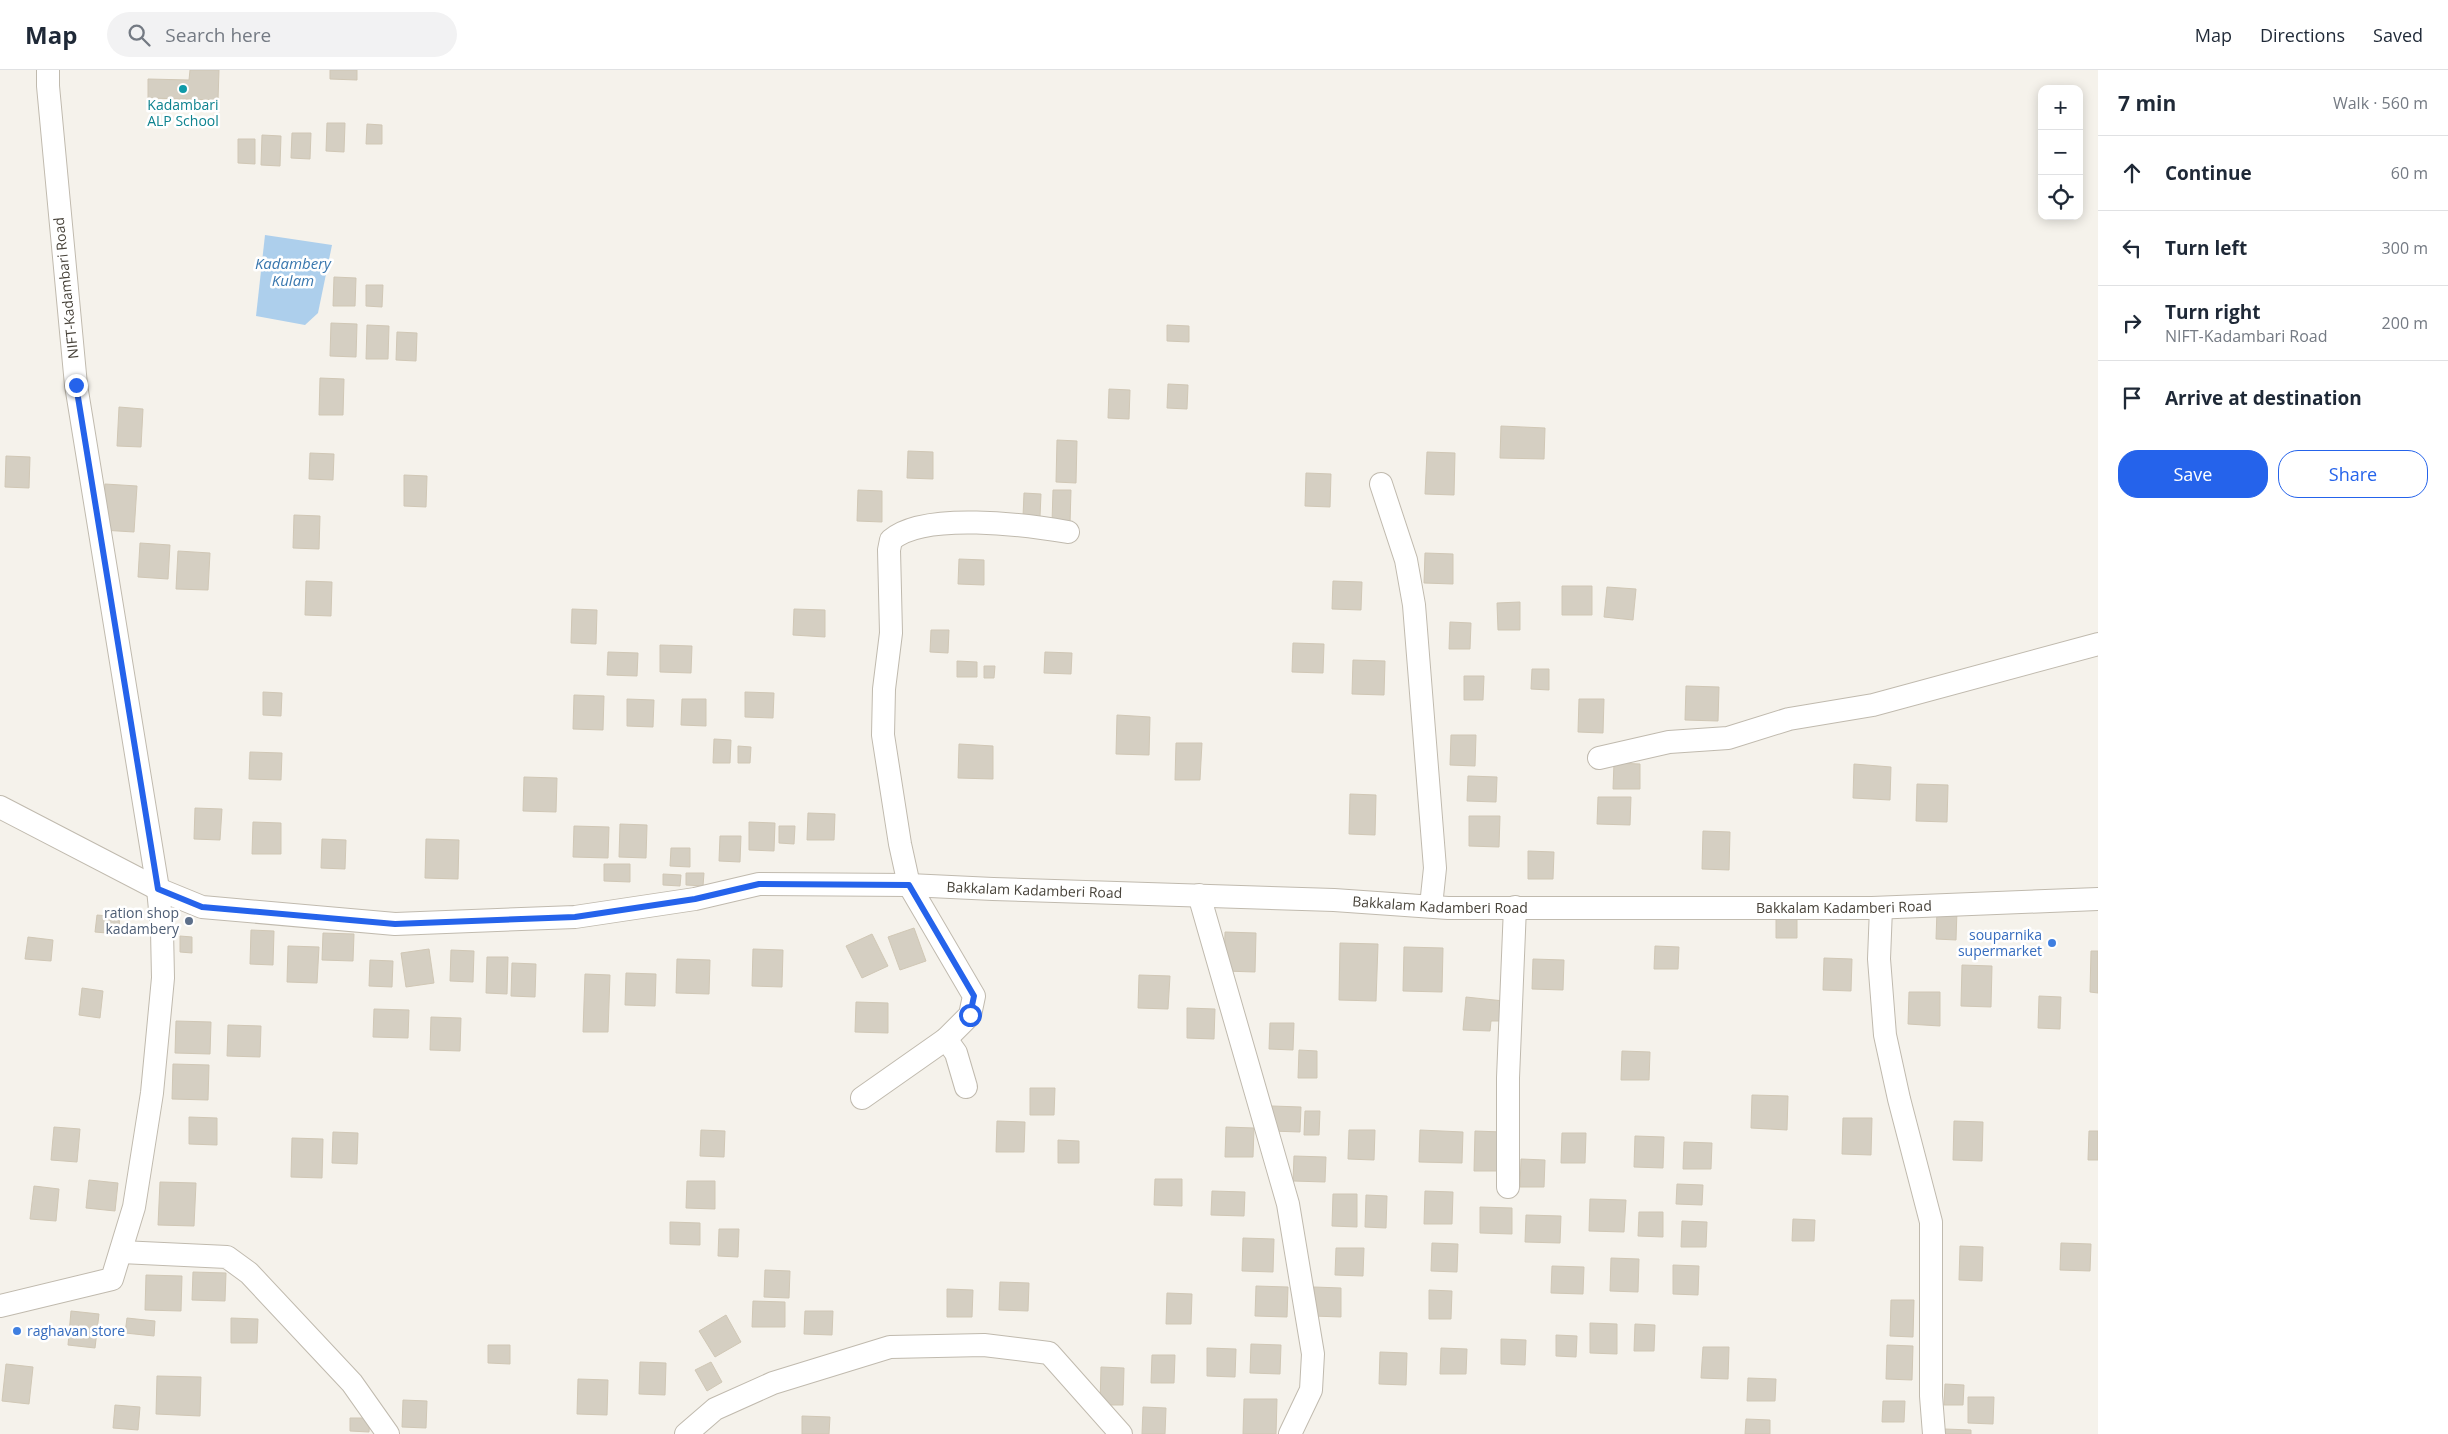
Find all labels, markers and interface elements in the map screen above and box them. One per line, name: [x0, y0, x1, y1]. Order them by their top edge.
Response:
search box: [107, 12, 457, 57]
text: Map: [25, 18, 77, 51]
icon: search: [125, 21, 153, 49]
text: Search here: [165, 22, 271, 48]
text: Map: [2195, 23, 2232, 47]
text: Directions: [2260, 23, 2345, 47]
text: Saved: [2373, 23, 2423, 47]
marker: Kadambari ALP School: [177, 83, 189, 95]
map controls: [2038, 85, 2083, 220]
button: +: [2038, 85, 2083, 130]
text: 7 min: [2118, 89, 2176, 117]
text: Walk · 560 m: [2333, 92, 2428, 114]
place label: Kadambari ALP School: [147, 95, 219, 130]
button: −: [2038, 130, 2083, 175]
icon: ahead: [2118, 159, 2146, 187]
text: Continue: [2165, 160, 2252, 186]
text: 60 m: [2391, 162, 2428, 184]
button: locate: [2038, 175, 2083, 220]
street label: NIFT-Kadambari Road: [49, 216, 82, 360]
icon: left: [2118, 234, 2146, 262]
text: Turn left: [2165, 235, 2247, 261]
text: 300 m: [2382, 237, 2428, 259]
water label: Kadambery Kulam: [255, 253, 332, 290]
text: Turn right: [2165, 299, 2260, 325]
icon: right: [2118, 309, 2146, 337]
text: 200 m: [2382, 312, 2428, 334]
text: NIFT-Kadambari Road: [2165, 325, 2328, 347]
route end: [65, 374, 88, 397]
icon: arrive: [2118, 384, 2146, 412]
text: Arrive at destination: [2165, 385, 2362, 411]
button: Save: [2118, 450, 2268, 498]
button: Share: [2278, 450, 2428, 498]
street label: Bakkalam Kadamberi Road: [946, 877, 1123, 902]
street label: Bakkalam Kadamberi Road: [1352, 891, 1528, 917]
street label: Bakkalam Kadamberi Road: [1756, 896, 1932, 917]
place label: ration shop kadambery: [104, 903, 180, 938]
marker: ration shop kadambery: [183, 915, 195, 927]
place label: souparnika supermarket: [1958, 925, 2042, 960]
marker: souparnika supermarket: [2046, 937, 2058, 949]
route start: [959, 1004, 982, 1027]
place label: raghavan store: [27, 1321, 125, 1340]
marker: raghavan store: [11, 1325, 23, 1337]

